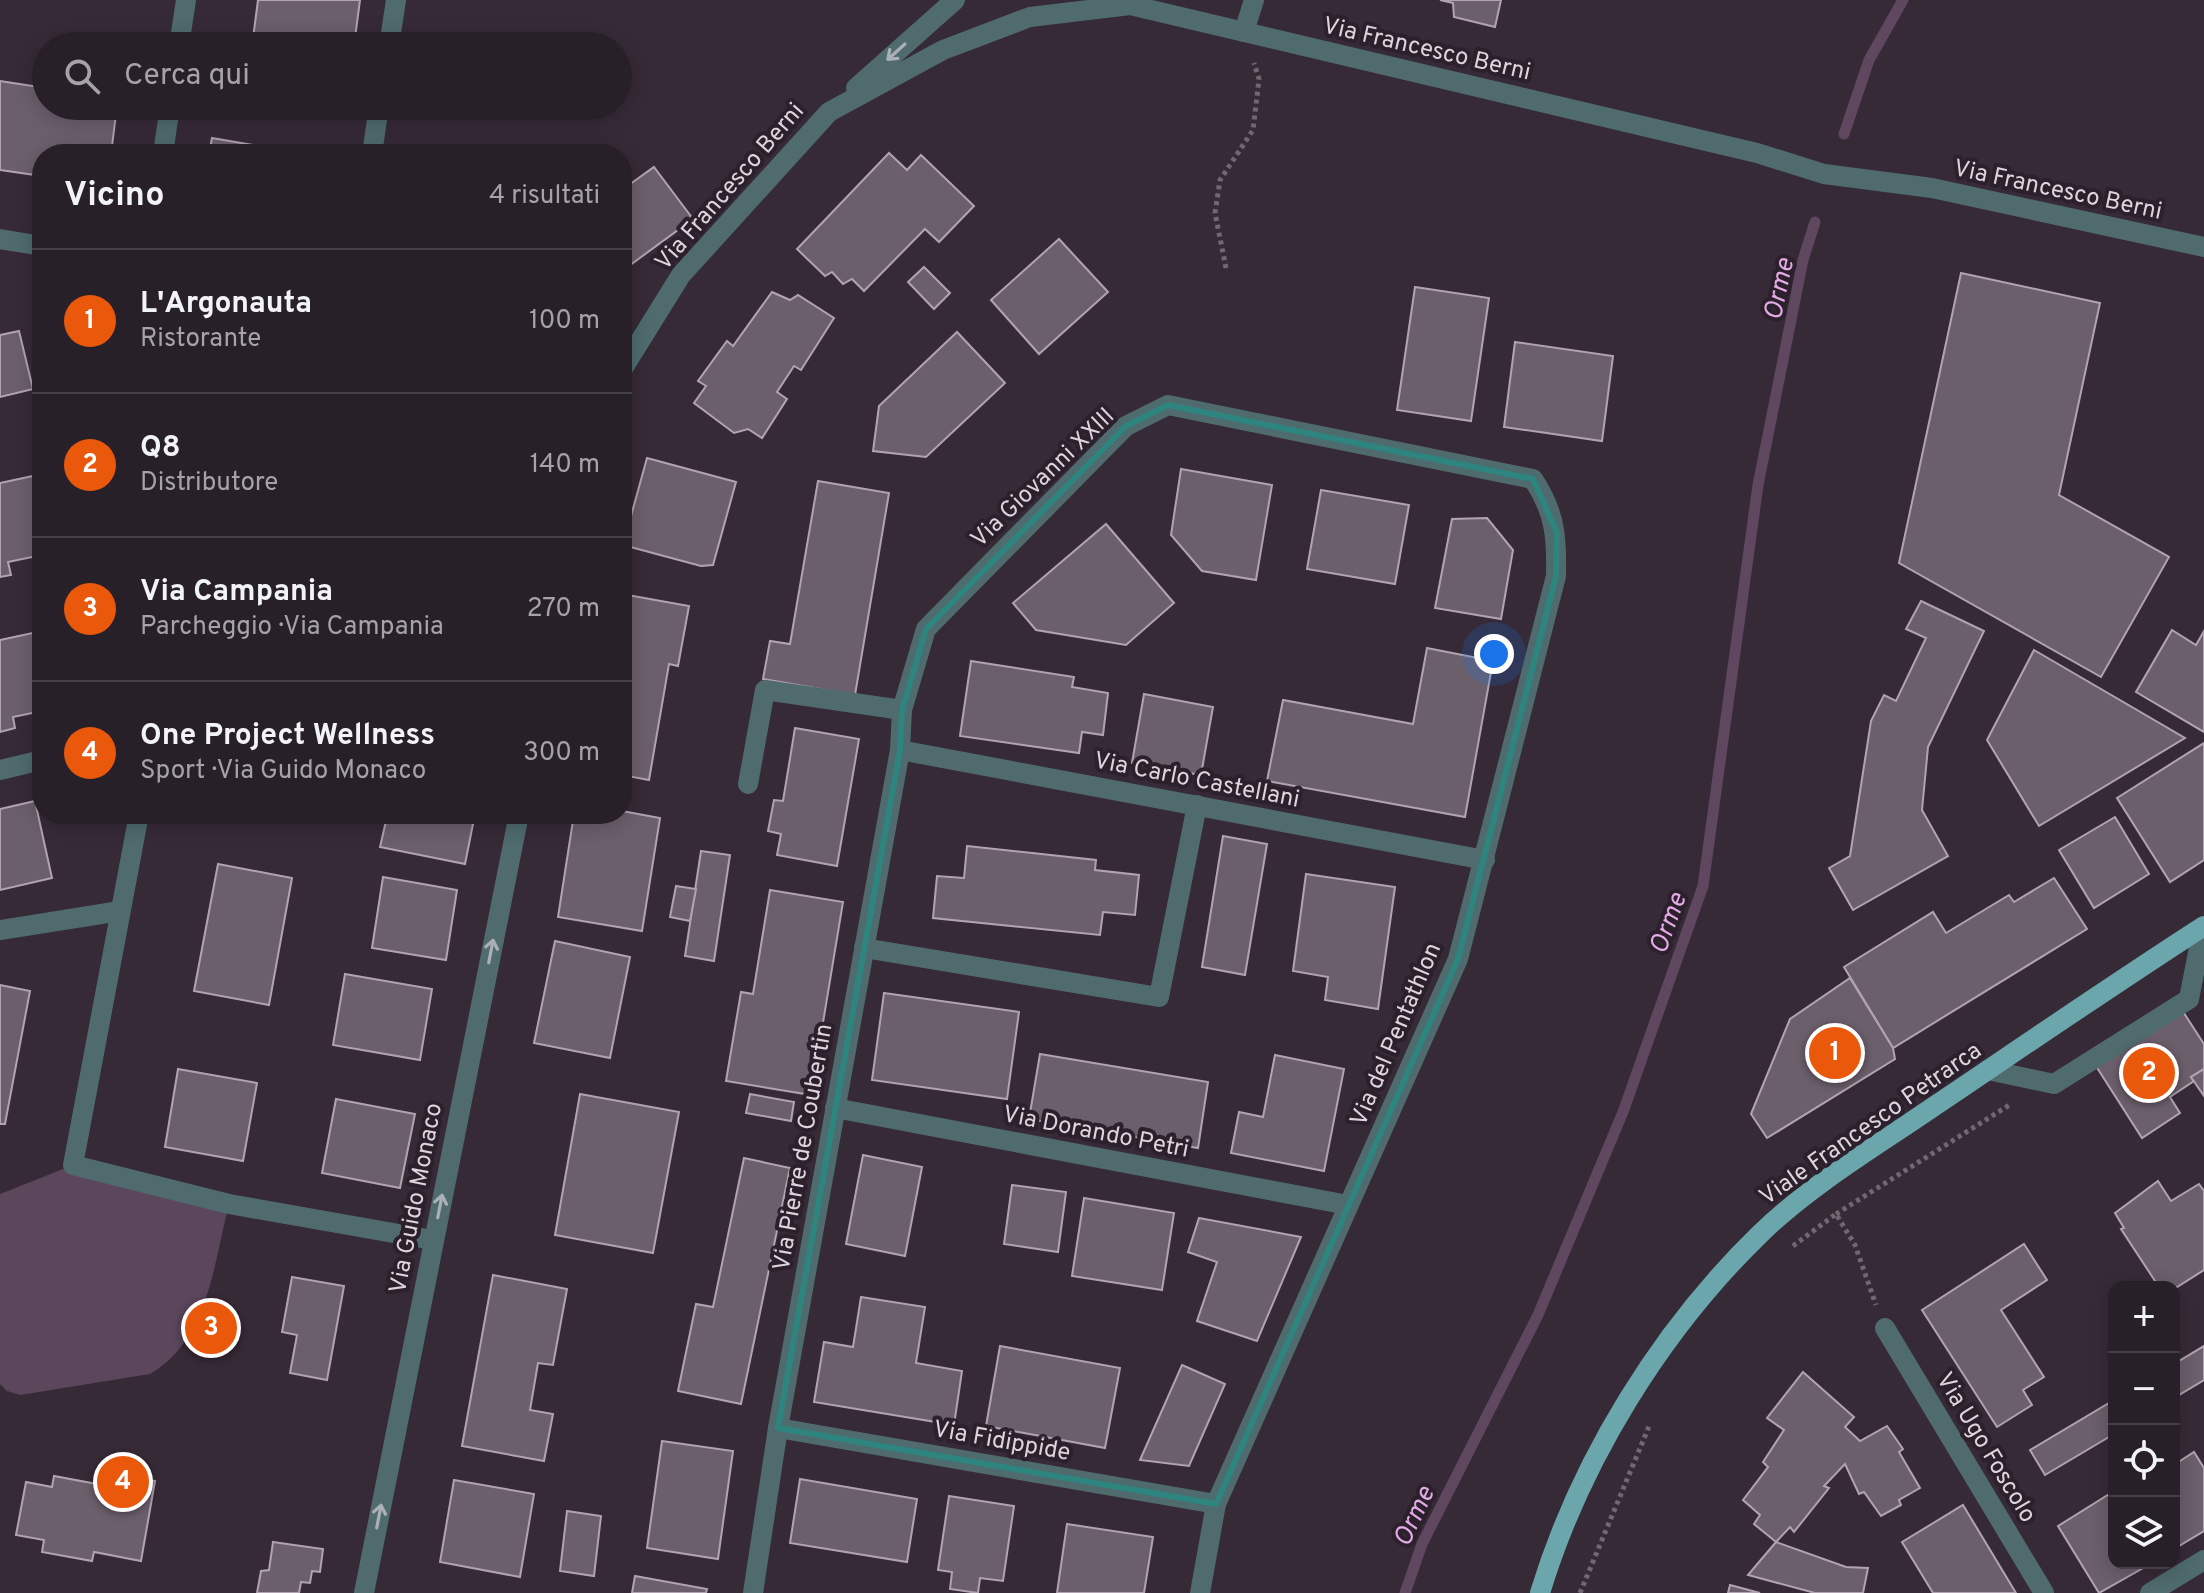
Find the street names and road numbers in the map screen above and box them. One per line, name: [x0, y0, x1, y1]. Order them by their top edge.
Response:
street label: Via Francesco Berni: [1320, 11, 1533, 88]
street label: Via Francesco Berni: [650, 97, 812, 277]
street label: Via Francesco Berni: [1951, 154, 2165, 228]
street label: Via Giovanni XXIII: [965, 402, 1122, 555]
street label: Via Carlo Castellani: [1091, 746, 1302, 816]
street label: Via del Pentathlon: [1345, 939, 1449, 1131]
street label: Via Pierre de Coubertin: [767, 1021, 840, 1273]
street label: Viale Francesco Petrarca: [1754, 1036, 1988, 1213]
street label: Via Dorando Petri: [1000, 1100, 1191, 1166]
street label: Via Guido Monaco: [384, 1101, 450, 1296]
street label: Via Ugo Foscolo: [1929, 1367, 2042, 1529]
street label: Via Fidippide: [931, 1415, 1073, 1469]

